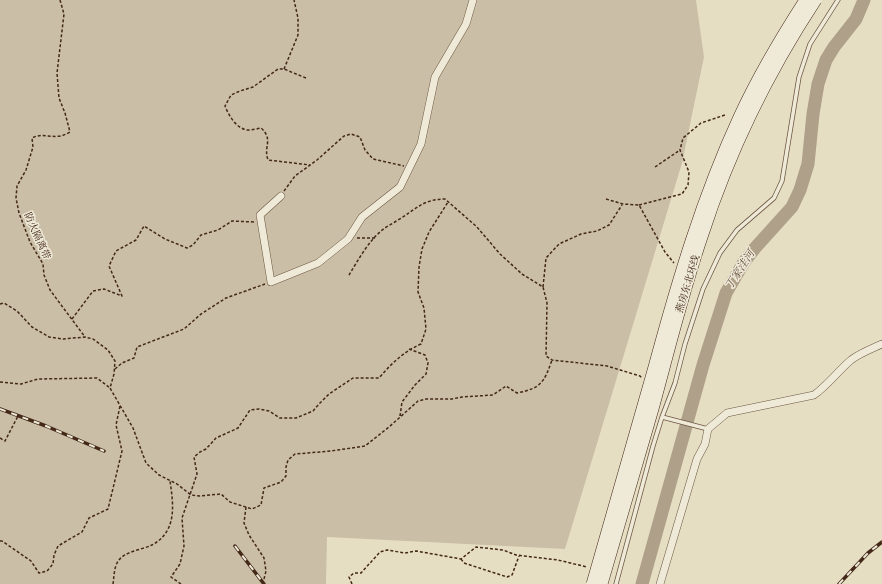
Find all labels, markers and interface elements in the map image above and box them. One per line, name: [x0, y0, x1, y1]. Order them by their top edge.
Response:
street label: 防火隔离带: [21, 211, 53, 261]
water label: 丁家洼河: [722, 248, 758, 292]
street label: 燕房东北环线: [673, 254, 703, 314]

